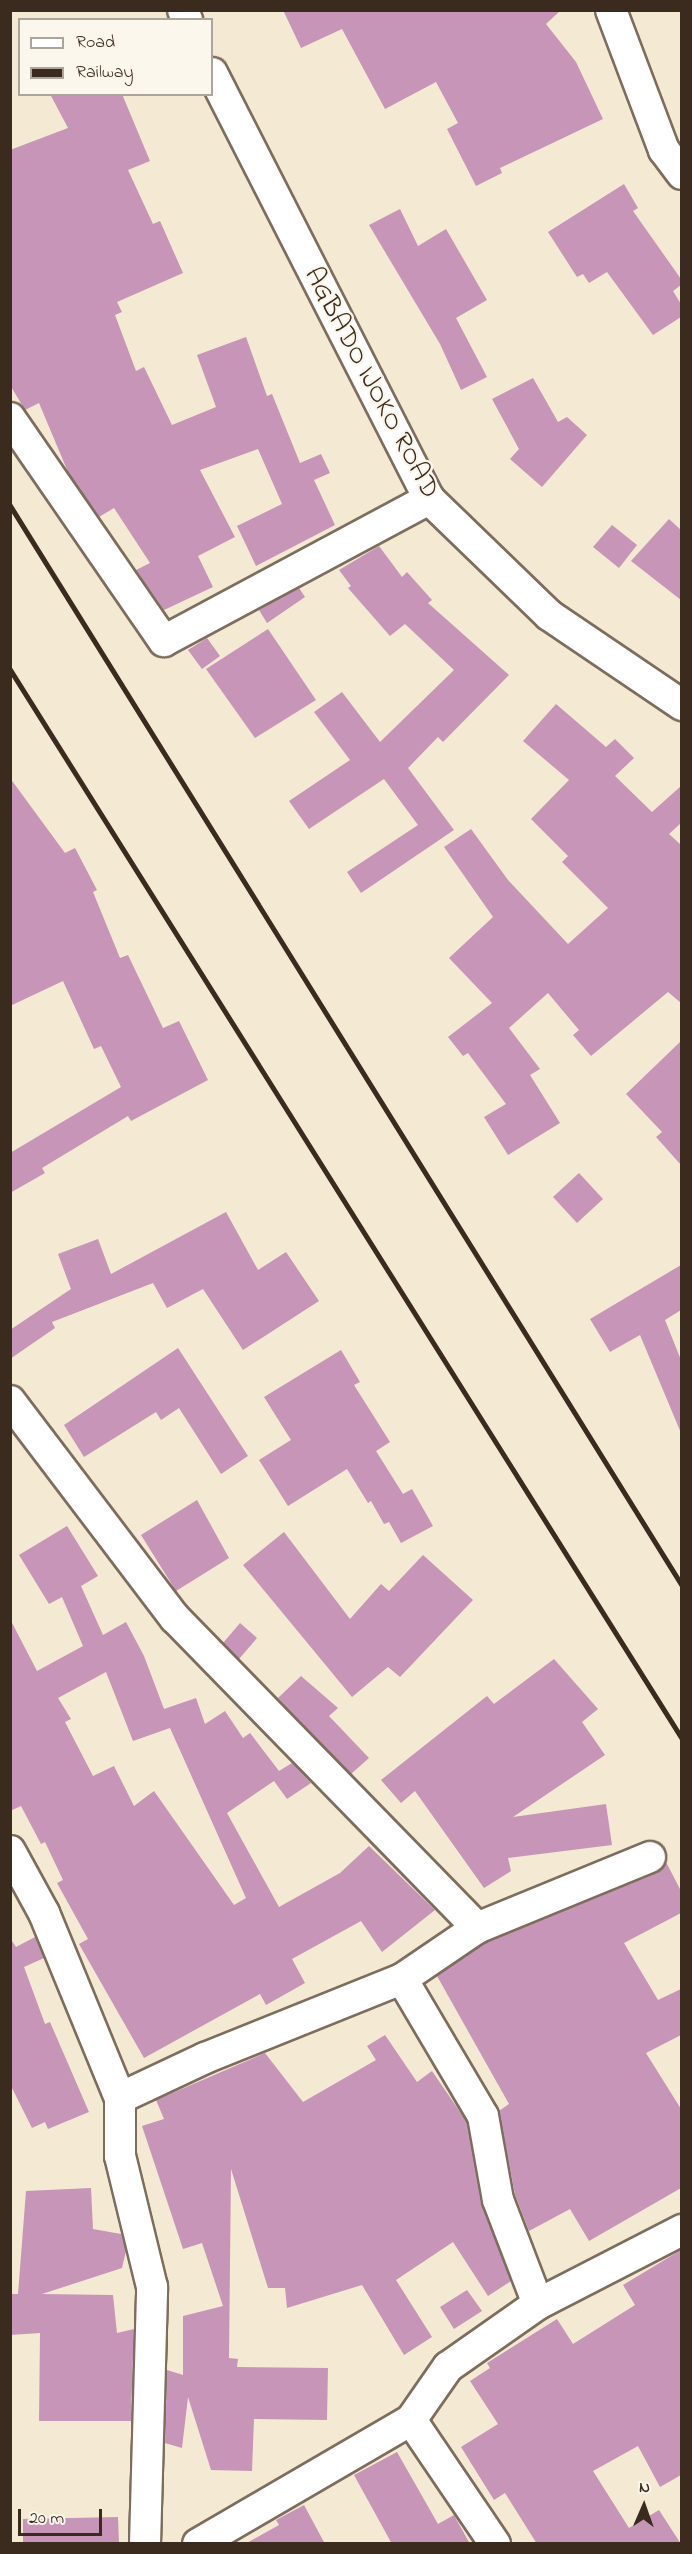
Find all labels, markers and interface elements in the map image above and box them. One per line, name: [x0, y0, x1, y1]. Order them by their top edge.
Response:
legend: [18, 18, 213, 96]
text: Road: [76, 30, 115, 56]
text: Railway: [76, 60, 133, 86]
street label: AGBADO IJOKO ROAD: [296, 262, 446, 504]
north arrow: [614, 2476, 674, 2536]
text: N: [639, 2476, 650, 2500]
scale bar: [21, 2497, 105, 2535]
text: 20 m: [29, 2506, 64, 2532]

